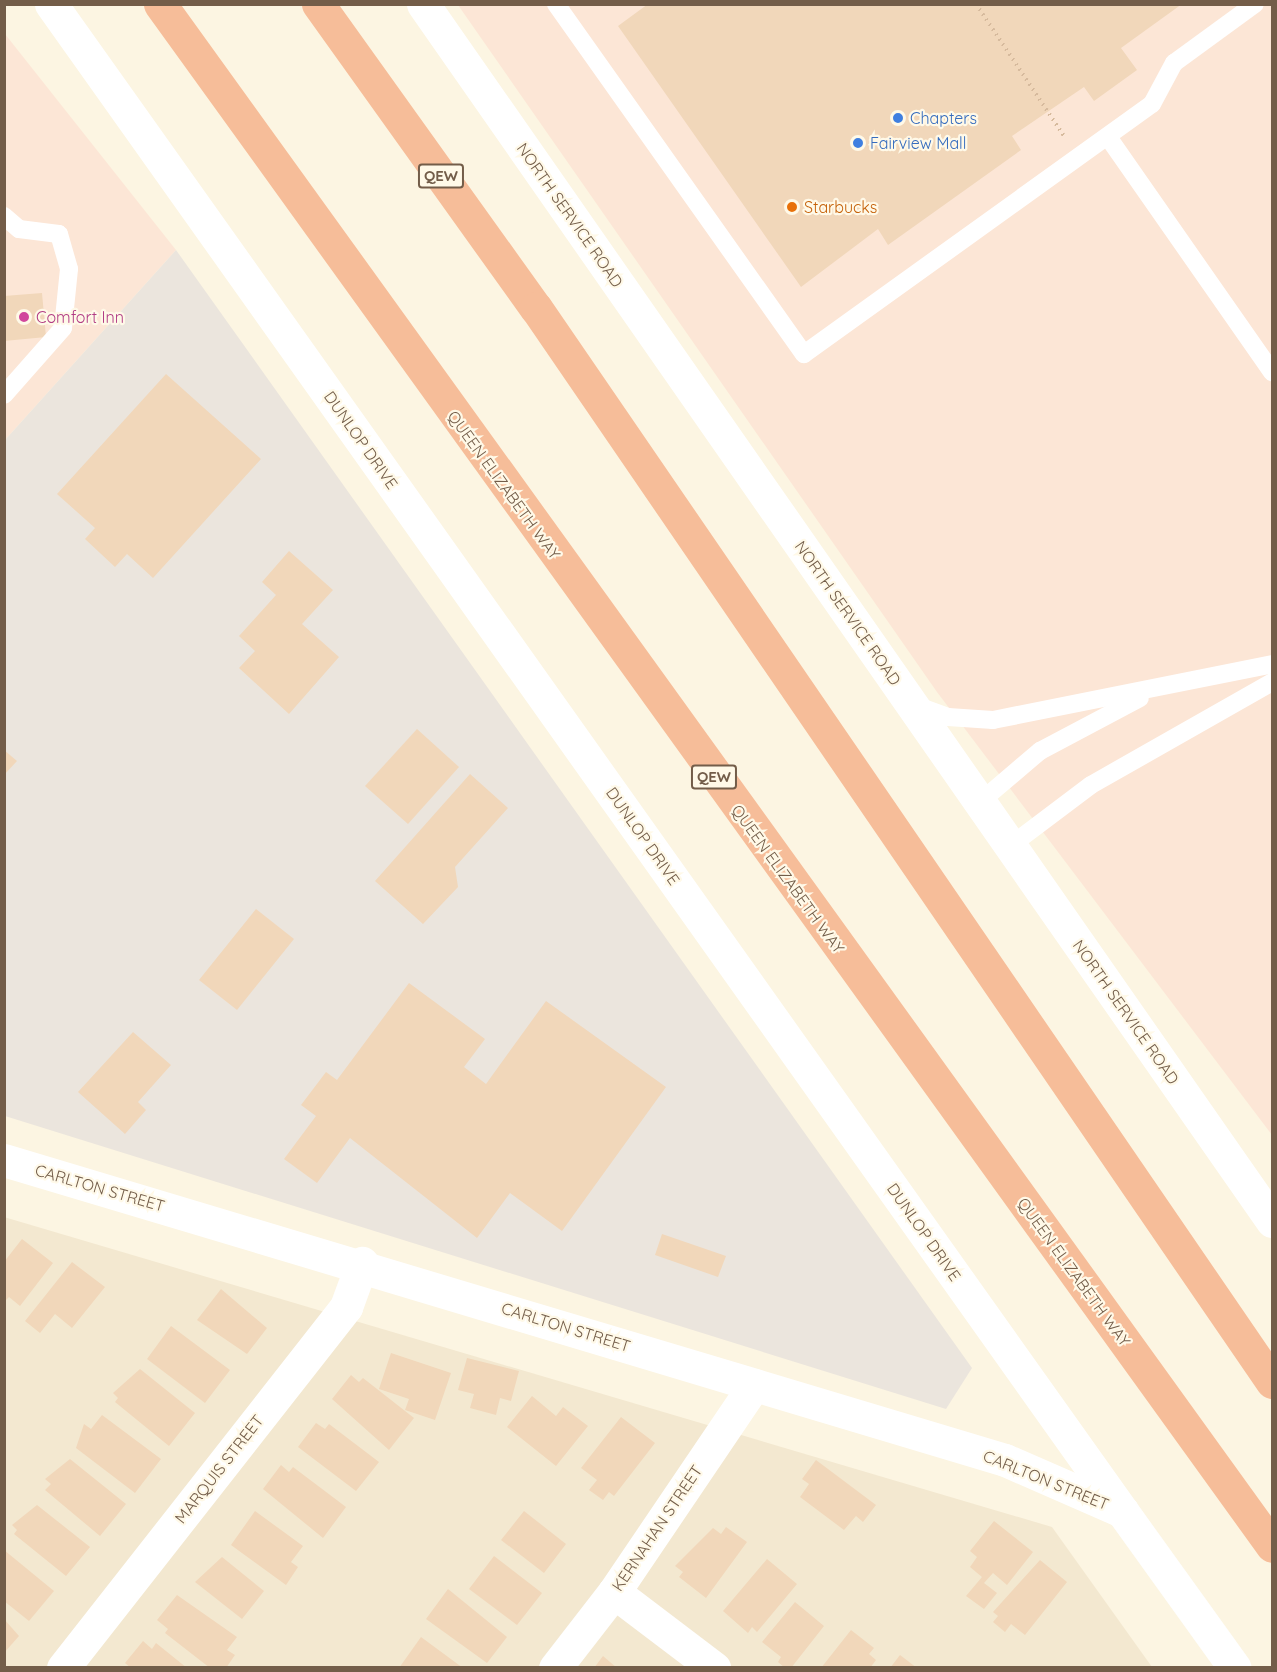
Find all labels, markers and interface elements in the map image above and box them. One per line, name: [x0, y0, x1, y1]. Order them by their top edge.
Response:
place label: Chapters: [910, 108, 977, 128]
marker: Chapters: [891, 111, 905, 125]
place label: Fairview Mall: [870, 133, 966, 153]
marker: Fairview Mall: [851, 136, 865, 150]
street label: NORTH SERVICE ROAD: [513, 139, 627, 291]
road number: QEW: [417, 164, 465, 188]
place label: Starbucks: [804, 197, 877, 217]
marker: Starbucks: [785, 200, 799, 214]
place label: Comfort Inn: [36, 307, 124, 327]
marker: Comfort Inn: [17, 310, 31, 324]
street label: DUNLOP DRIVE: [320, 387, 402, 493]
street label: QUEEN ELIZABETH WAY: [444, 407, 564, 563]
street label: NORTH SERVICE ROAD: [791, 537, 905, 689]
road number: QEW: [690, 765, 738, 789]
street label: DUNLOP DRIVE: [602, 783, 684, 889]
street label: QUEEN ELIZABETH WAY: [728, 801, 848, 957]
street label: NORTH SERVICE ROAD: [1069, 936, 1183, 1088]
street label: CARLTON STREET: [33, 1160, 167, 1216]
street label: DUNLOP DRIVE: [883, 1179, 965, 1285]
street label: QUEEN ELIZABETH WAY: [1014, 1194, 1134, 1350]
street label: CARLTON STREET: [499, 1298, 633, 1356]
street label: MARQUIS STREET: [171, 1411, 267, 1527]
street label: CARLTON STREET: [980, 1446, 1112, 1514]
street label: KERNAHAN STREET: [608, 1461, 706, 1595]

